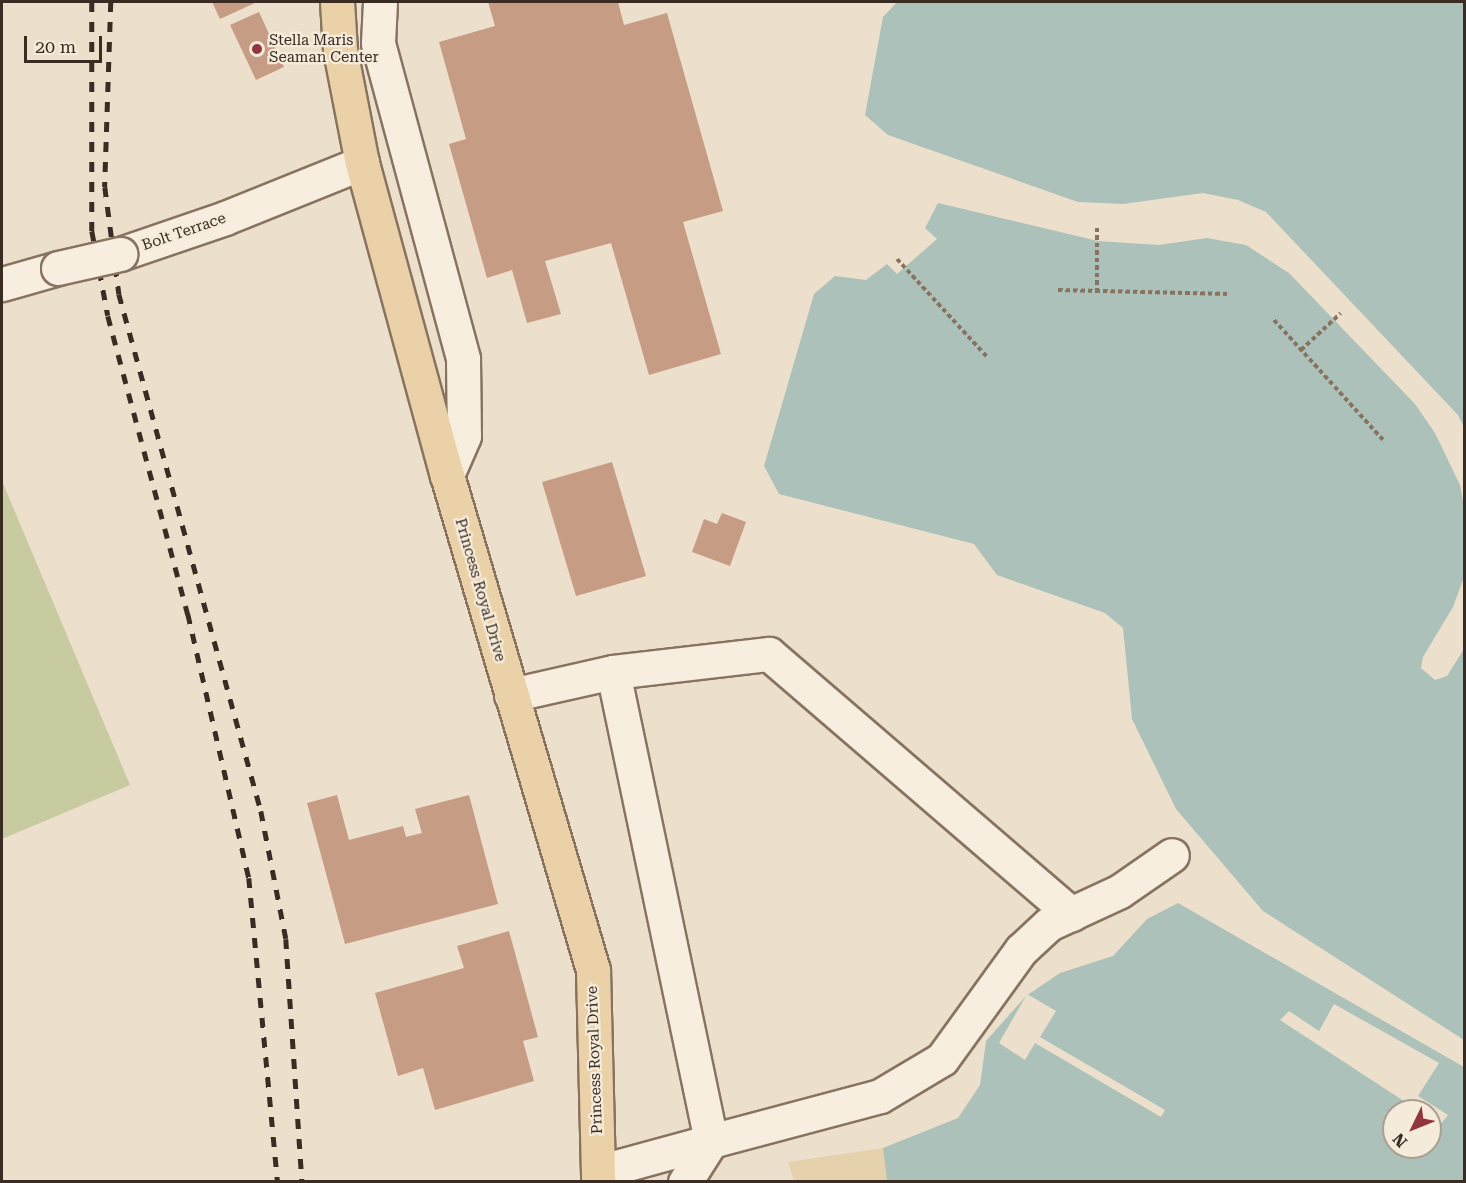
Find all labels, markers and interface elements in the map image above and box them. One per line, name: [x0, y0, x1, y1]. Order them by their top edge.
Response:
scale bar: [27, 24, 105, 62]
place label: Stella Maris Seaman Center: [269, 31, 379, 66]
text: 20 m: [35, 36, 76, 57]
marker: Stella Maris Seaman Center: [250, 42, 264, 56]
street label: Bolt Terrace: [140, 209, 228, 255]
street label: Princess Royal Drive: [451, 516, 509, 664]
street label: Princess Royal Drive: [583, 986, 607, 1134]
north arrow: [1382, 1099, 1442, 1159]
text: N: [1389, 1129, 1411, 1151]

